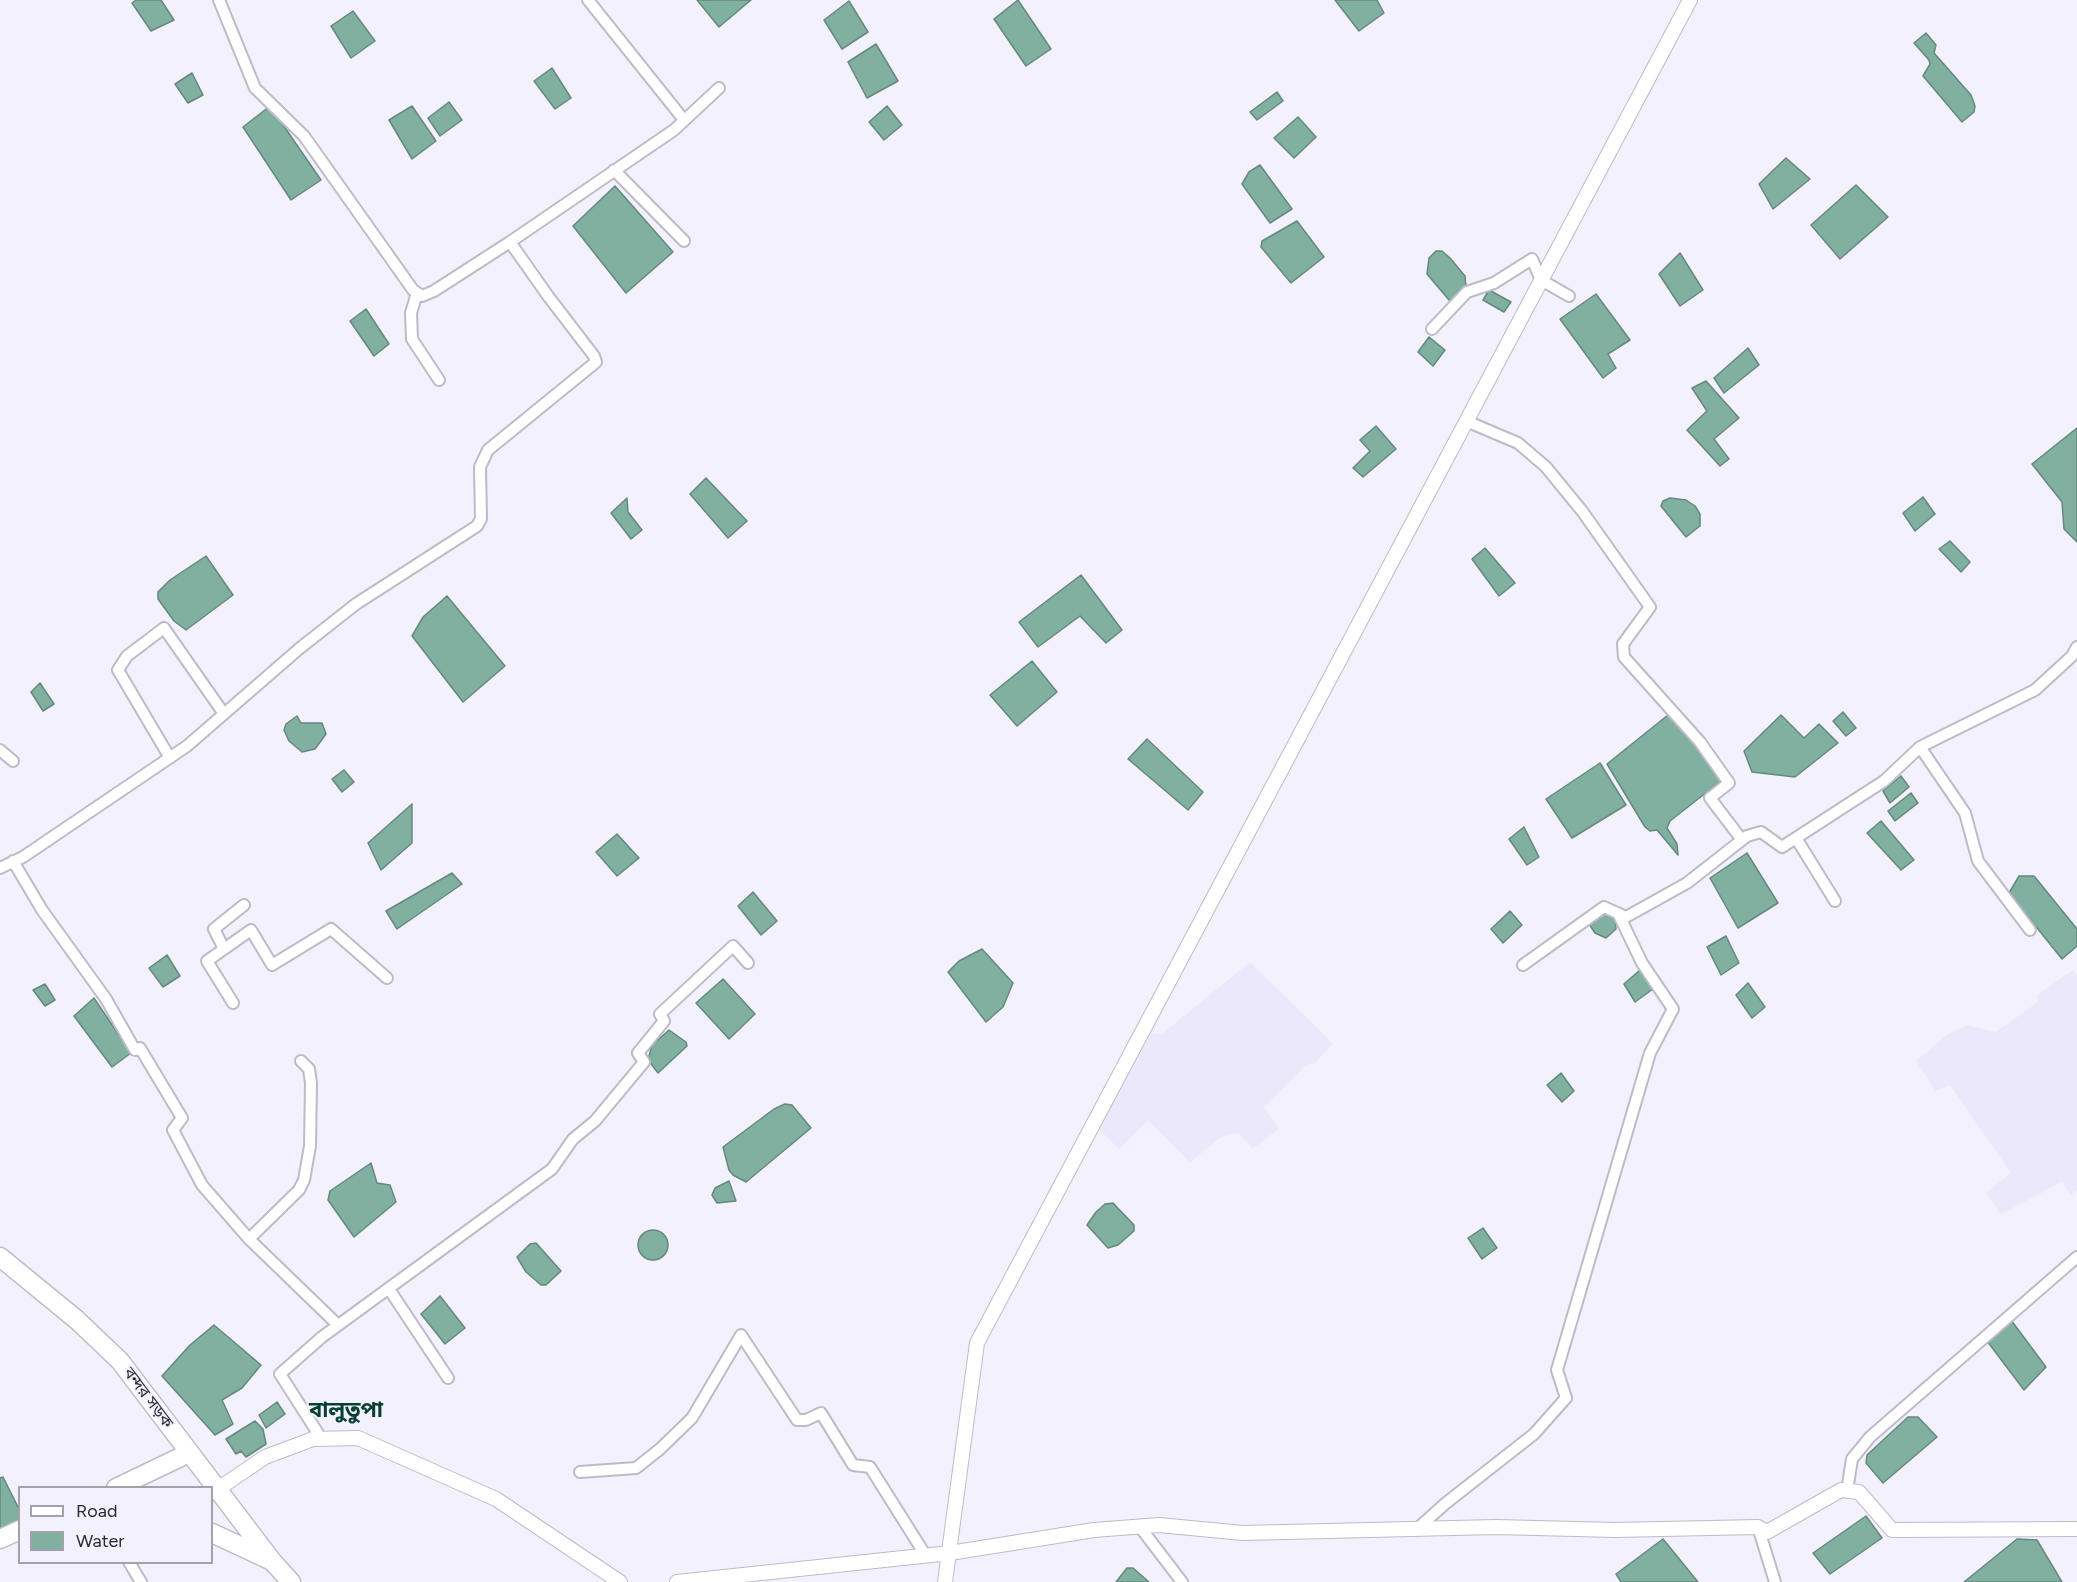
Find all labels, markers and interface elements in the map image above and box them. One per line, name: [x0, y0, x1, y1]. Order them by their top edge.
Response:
street label: বন্দর সড়ক: [119, 1364, 177, 1432]
district label: বালুতুপা: [309, 1398, 383, 1424]
legend: [18, 1486, 213, 1564]
text: Road: [76, 1500, 117, 1522]
text: Water: [76, 1530, 124, 1552]

